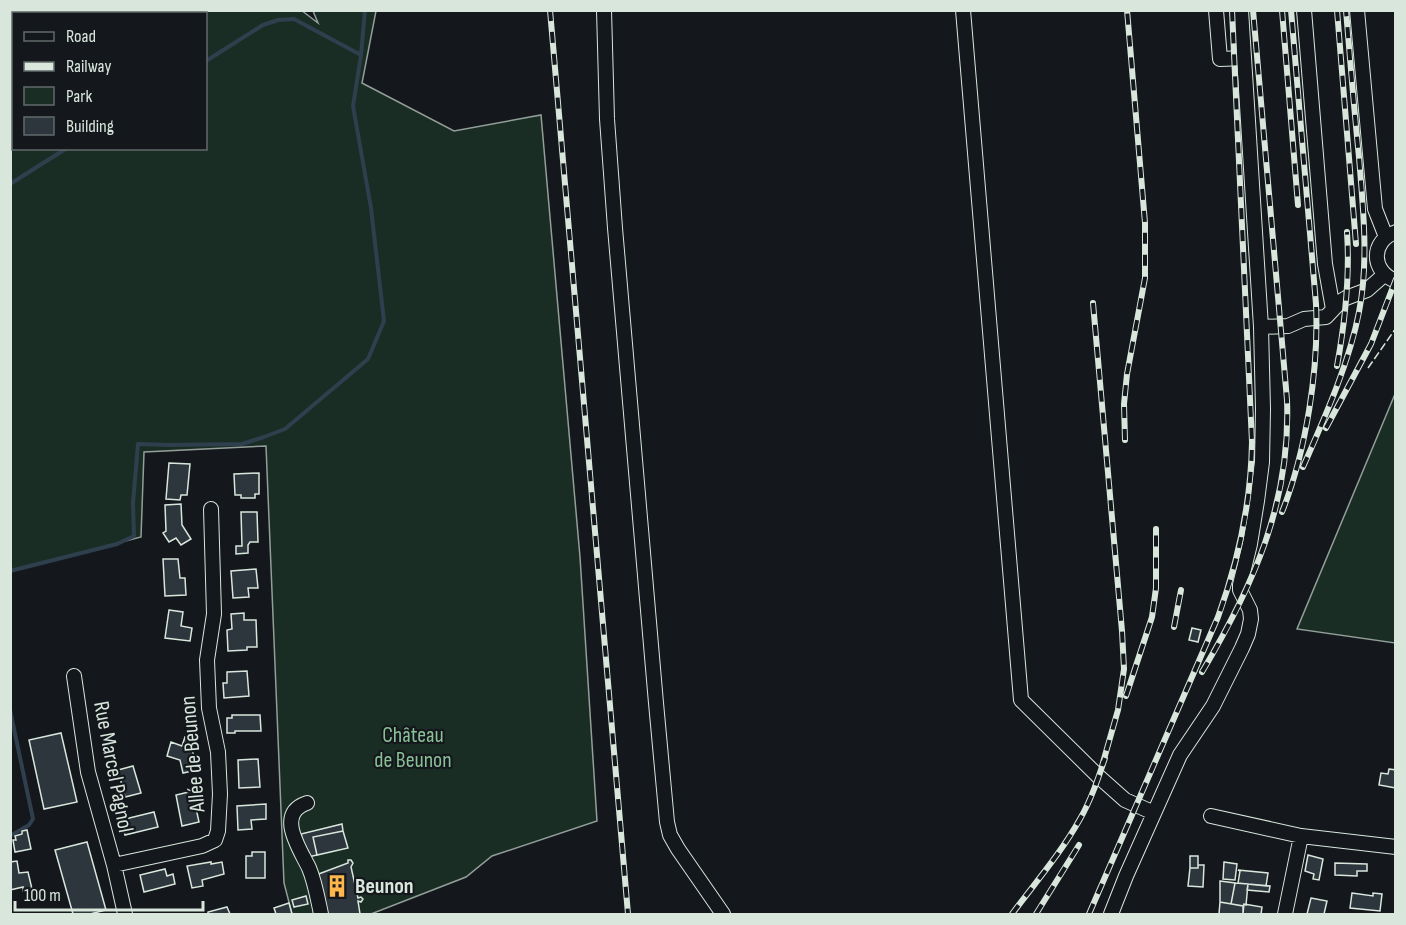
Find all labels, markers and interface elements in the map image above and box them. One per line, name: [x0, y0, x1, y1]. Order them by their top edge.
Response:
legend: [12, 12, 207, 150]
text: Road: [66, 26, 96, 47]
text: Railway: [66, 56, 111, 77]
text: Park: [66, 86, 92, 107]
text: Building: [66, 116, 114, 137]
street label: Allée de Beunon: [174, 695, 212, 814]
street label: Rue Marcel Pagnol: [87, 699, 139, 835]
park label: Château de Beunon: [374, 722, 452, 774]
building icon: Beunon: [324, 873, 350, 899]
place label: Beunon: [355, 873, 414, 900]
scale bar: [15, 874, 202, 912]
text: 100 m: [24, 885, 61, 906]

